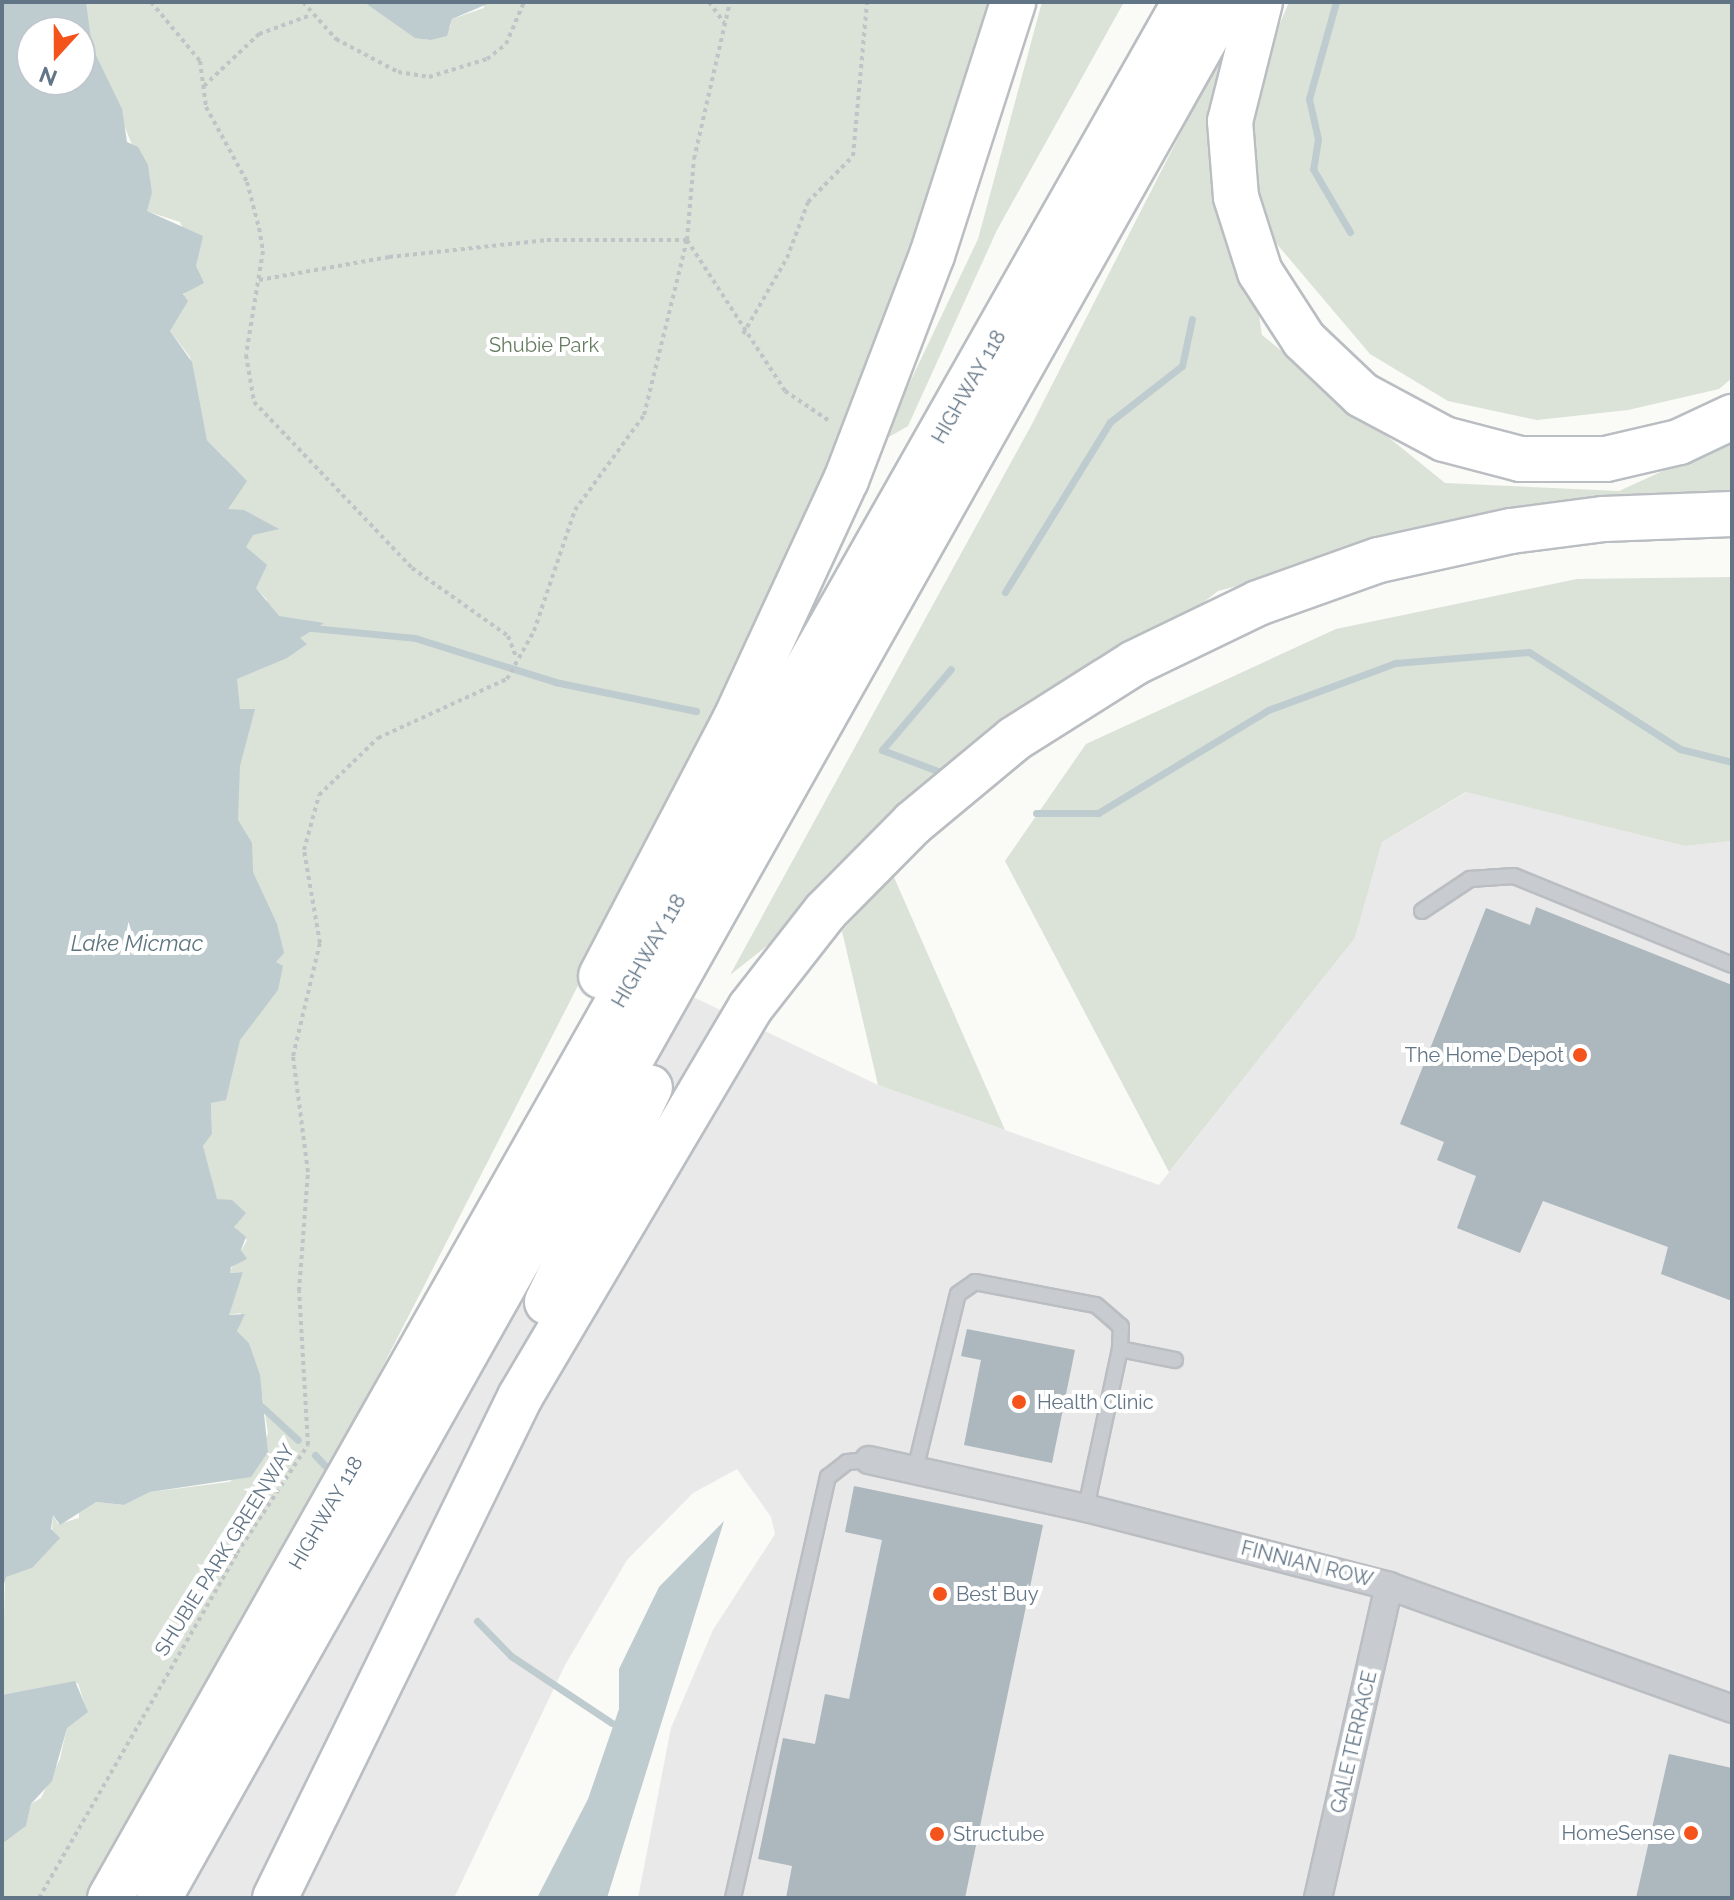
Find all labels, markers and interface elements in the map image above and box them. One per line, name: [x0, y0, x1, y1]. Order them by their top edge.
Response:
north arrow: [16, 16, 96, 96]
text: N: [36, 61, 61, 92]
street label: HIGHWAY 118: [927, 326, 1011, 448]
park label: Shubie Park: [489, 333, 599, 357]
street label: HIGHWAY 118: [607, 890, 691, 1012]
water label: Lake Micmac: [71, 931, 203, 957]
place label: The Home Depot: [1405, 1043, 1564, 1067]
marker: The Home Depot: [1571, 1046, 1589, 1064]
place label: Health Clinic: [1037, 1390, 1154, 1414]
marker: Health Clinic: [1008, 1391, 1030, 1413]
street label: SHUBIE PARK GREENWAY: [150, 1440, 300, 1660]
street label: HIGHWAY 118: [284, 1452, 368, 1574]
street label: FINNIAN ROW: [1239, 1536, 1375, 1592]
place label: Best Buy: [956, 1582, 1039, 1606]
marker: Best Buy: [931, 1585, 949, 1603]
street label: GALE TERRACE: [1326, 1668, 1382, 1816]
place label: HomeSense: [1562, 1821, 1675, 1845]
place label: Structube: [953, 1822, 1044, 1846]
marker: HomeSense: [1682, 1824, 1700, 1842]
marker: Structube: [928, 1825, 946, 1843]

